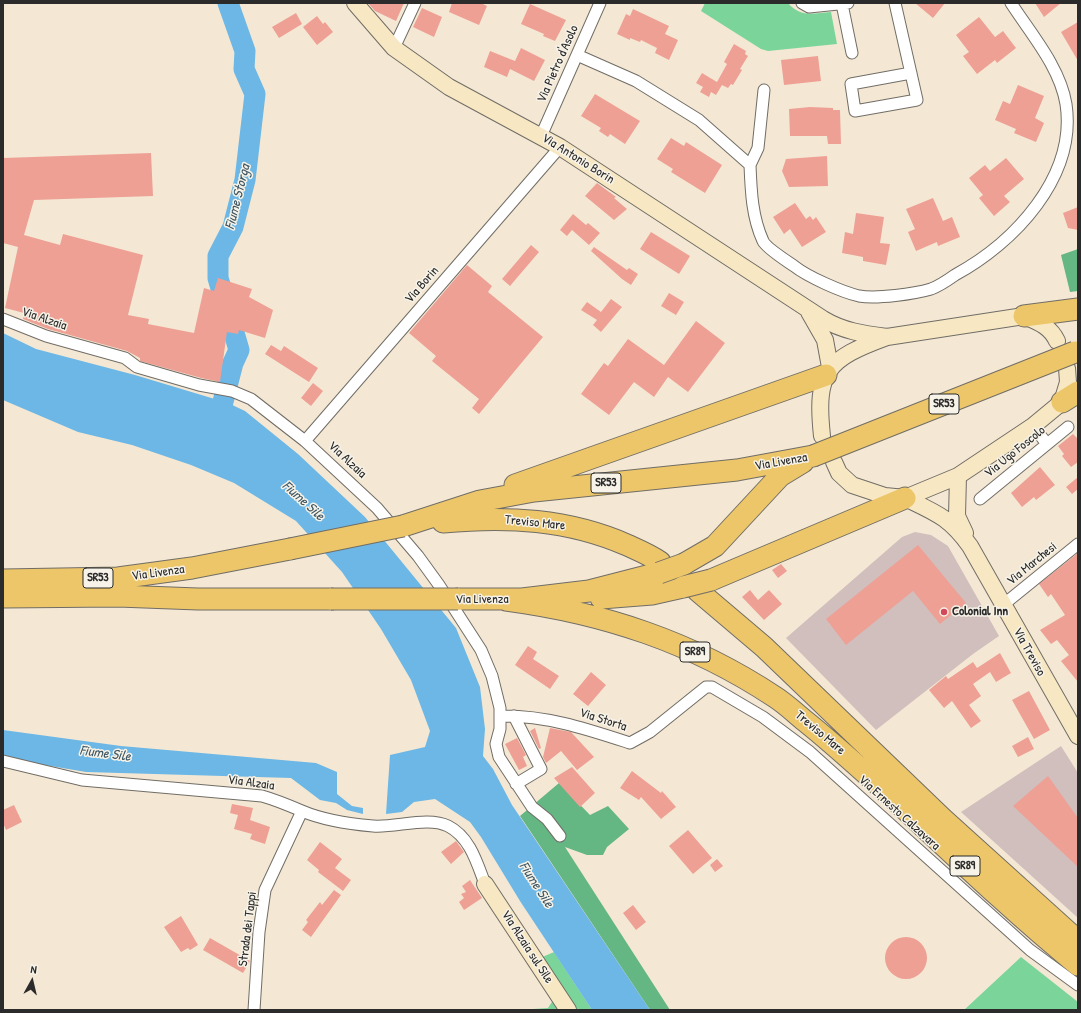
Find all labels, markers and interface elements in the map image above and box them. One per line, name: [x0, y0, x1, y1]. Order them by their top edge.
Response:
street label: Via Pietro d'Asolo: [534, 23, 582, 105]
street label: Via Antonio Borin: [539, 130, 617, 188]
water label: Fiume Storga: [222, 163, 254, 231]
street label: Via Borin: [402, 263, 442, 307]
street label: Via Alzaia: [19, 304, 69, 334]
road number: SR53: [929, 394, 959, 414]
street label: Via Ugo Foscolo: [982, 423, 1048, 481]
street label: Via Alzaia: [325, 438, 369, 482]
street label: Via Livenza: [754, 450, 808, 474]
road number: SR53: [591, 473, 621, 493]
water label: Fiume Sile: [278, 478, 328, 524]
street label: Treviso Mare: [504, 512, 566, 534]
street label: Via Marchesi: [1004, 539, 1060, 589]
street label: Via Livenza: [131, 562, 185, 584]
road number: SR53: [83, 568, 113, 588]
street label: Via Livenza: [456, 592, 508, 608]
place label: Colonial Inn: [952, 604, 1008, 620]
marker: Colonial Inn: [939, 607, 949, 617]
street label: Via Treviso: [1009, 625, 1049, 679]
road number: SR89: [680, 642, 710, 662]
street label: Via Storta: [578, 705, 628, 735]
street label: Treviso Mare: [792, 708, 848, 758]
water label: Fiume Sile: [79, 743, 131, 765]
street label: Via Alzaia: [227, 772, 275, 794]
street label: Via Ernesto Calzavara: [855, 772, 943, 854]
road number: SR89: [950, 856, 980, 876]
water label: Fiume Sile: [515, 859, 557, 911]
street label: Strada dei Tappi: [236, 891, 260, 967]
street label: Via Alzaia sul Sile: [498, 908, 556, 986]
north arrow: [12, 961, 52, 1001]
text: N: [30, 962, 38, 976]

